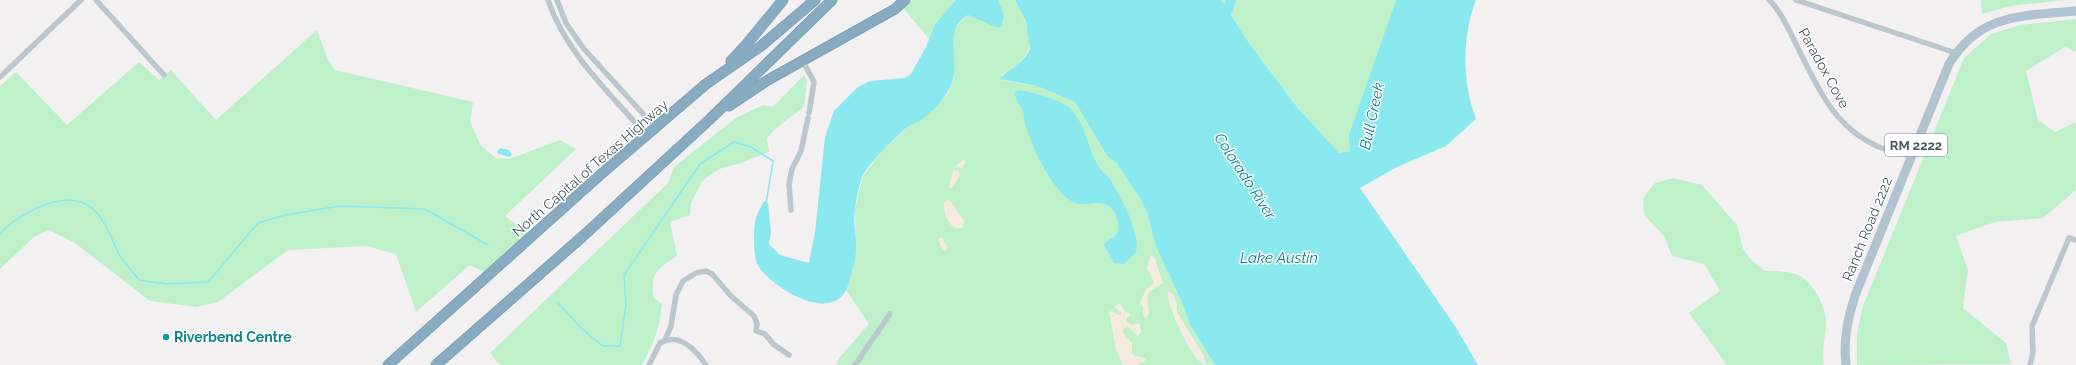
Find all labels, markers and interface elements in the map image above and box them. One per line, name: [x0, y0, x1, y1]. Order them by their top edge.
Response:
street label: Paradox Cove: [1795, 25, 1853, 111]
water label: Bull Creek: [1356, 81, 1388, 151]
street label: North Capital of Texas Highway: [509, 96, 671, 240]
water label: Colorado River: [1210, 130, 1280, 223]
road number: RM 2222: [1885, 134, 1947, 156]
street label: Ranch Road 2222: [1839, 175, 1895, 283]
water label: Lake Austin: [1240, 249, 1318, 267]
place label: Riverbend Centre: [174, 329, 292, 345]
marker: Riverbend Centre: [161, 332, 171, 342]

